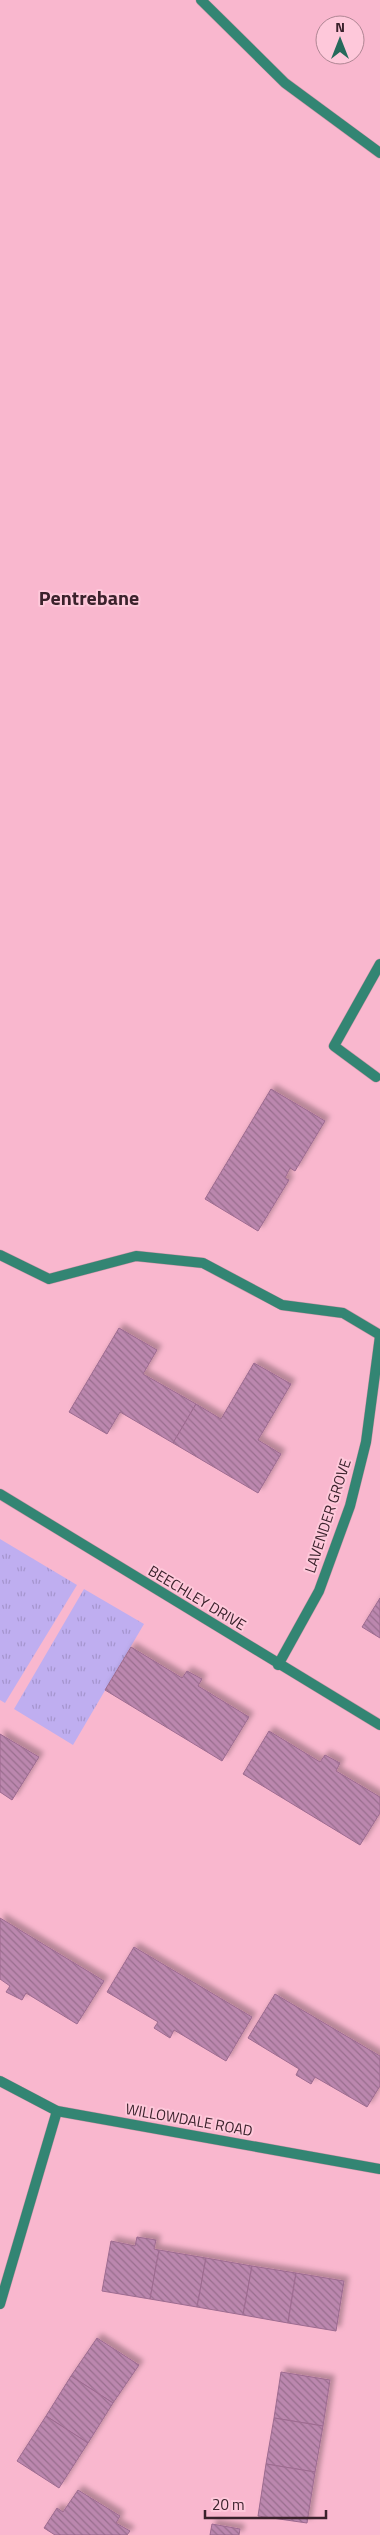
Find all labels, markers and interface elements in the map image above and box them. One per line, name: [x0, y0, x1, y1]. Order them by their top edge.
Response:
north arrow: [315, 15, 365, 65]
text: N: [335, 16, 345, 37]
district label: Pentrebane: [39, 582, 139, 613]
street label: LAVENDER GROVE: [298, 1456, 357, 1576]
street label: BEECHLEY DRIVE: [144, 1559, 251, 1636]
street label: WILLOWDALE ROAD: [124, 2097, 255, 2142]
scale bar: [205, 2488, 326, 2520]
text: 20 m: [212, 2493, 245, 2516]

